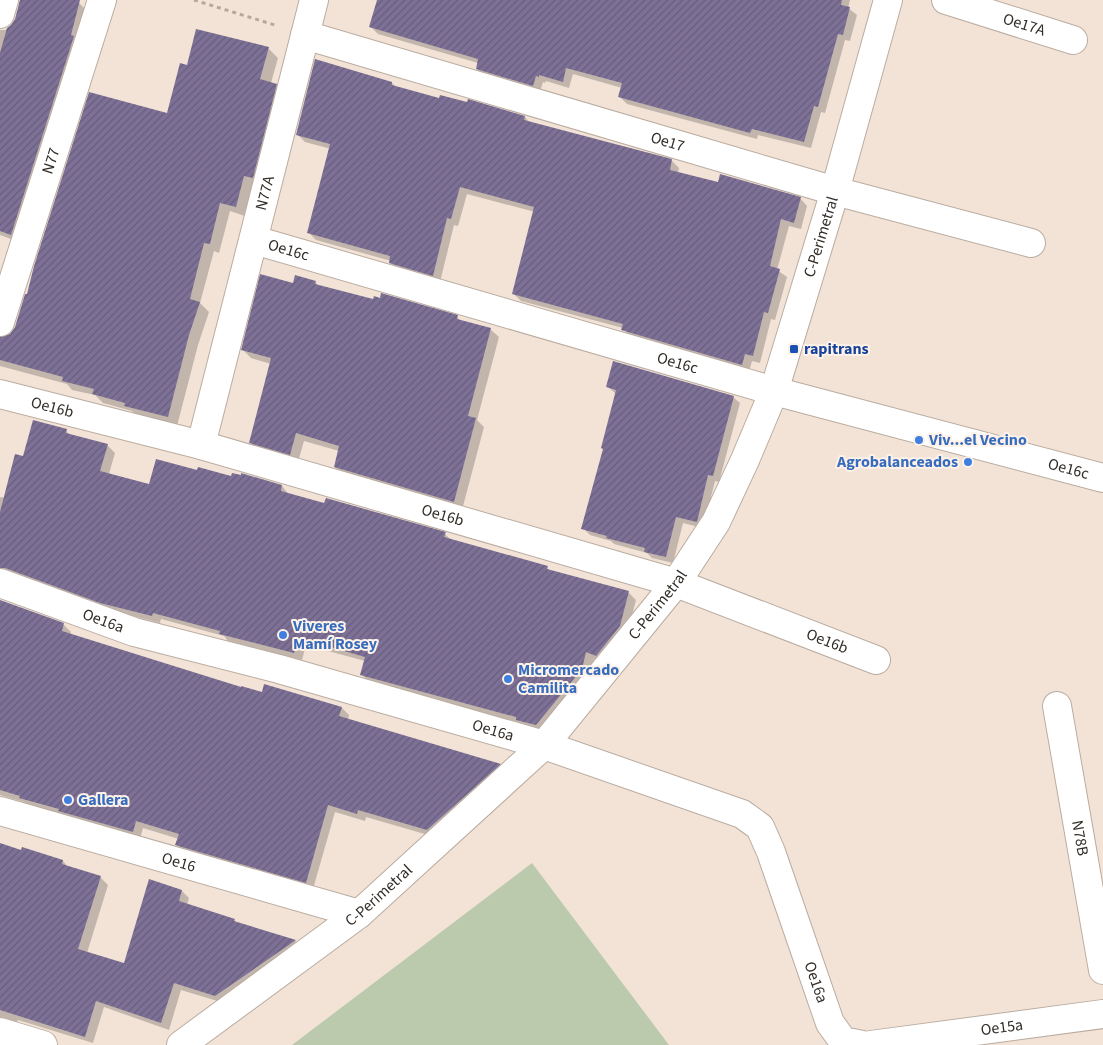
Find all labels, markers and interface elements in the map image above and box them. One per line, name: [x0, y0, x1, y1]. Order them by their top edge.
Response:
street label: Oe17A: [1000, 8, 1048, 42]
street label: Oe17: [648, 126, 687, 157]
street label: N77: [37, 145, 66, 177]
street label: N77A: [250, 173, 280, 213]
street label: C-Perimetral: [798, 194, 844, 280]
street label: Oe16c: [265, 234, 312, 266]
place label: rapitrans: [804, 338, 869, 360]
marker: rapitrans: [788, 343, 800, 355]
street label: Oe16c: [654, 347, 701, 379]
street label: Oe16b: [29, 391, 76, 423]
place label: Viv...el Vecino: [928, 429, 1027, 451]
marker: Viv...el Vecino: [913, 434, 925, 446]
place label: Agrobalanceados: [836, 451, 958, 473]
street label: Oe16c: [1045, 453, 1091, 485]
marker: Agrobalanceados: [962, 456, 974, 468]
street label: Oe16b: [419, 499, 467, 532]
street label: C-Perimetral: [623, 566, 692, 645]
street label: Oe16a: [80, 603, 127, 638]
place label: Viveres Mamí Rosey: [292, 615, 378, 655]
street label: Oe16b: [803, 623, 851, 659]
marker: Viveres Mamí Rosey: [277, 629, 289, 641]
place label: Micromercado Camilita: [518, 659, 619, 699]
marker: Micromercado Camilita: [502, 673, 514, 685]
street label: Oe16a: [470, 714, 517, 747]
place label: Gallera: [78, 789, 128, 811]
marker: Gallera: [62, 794, 74, 806]
street label: N78B: [1066, 819, 1094, 857]
street label: Oe16: [159, 847, 198, 878]
street label: C-Perimetral: [341, 859, 417, 932]
street label: Oe16a: [799, 959, 833, 1006]
street label: Oe15a: [979, 1014, 1024, 1041]

